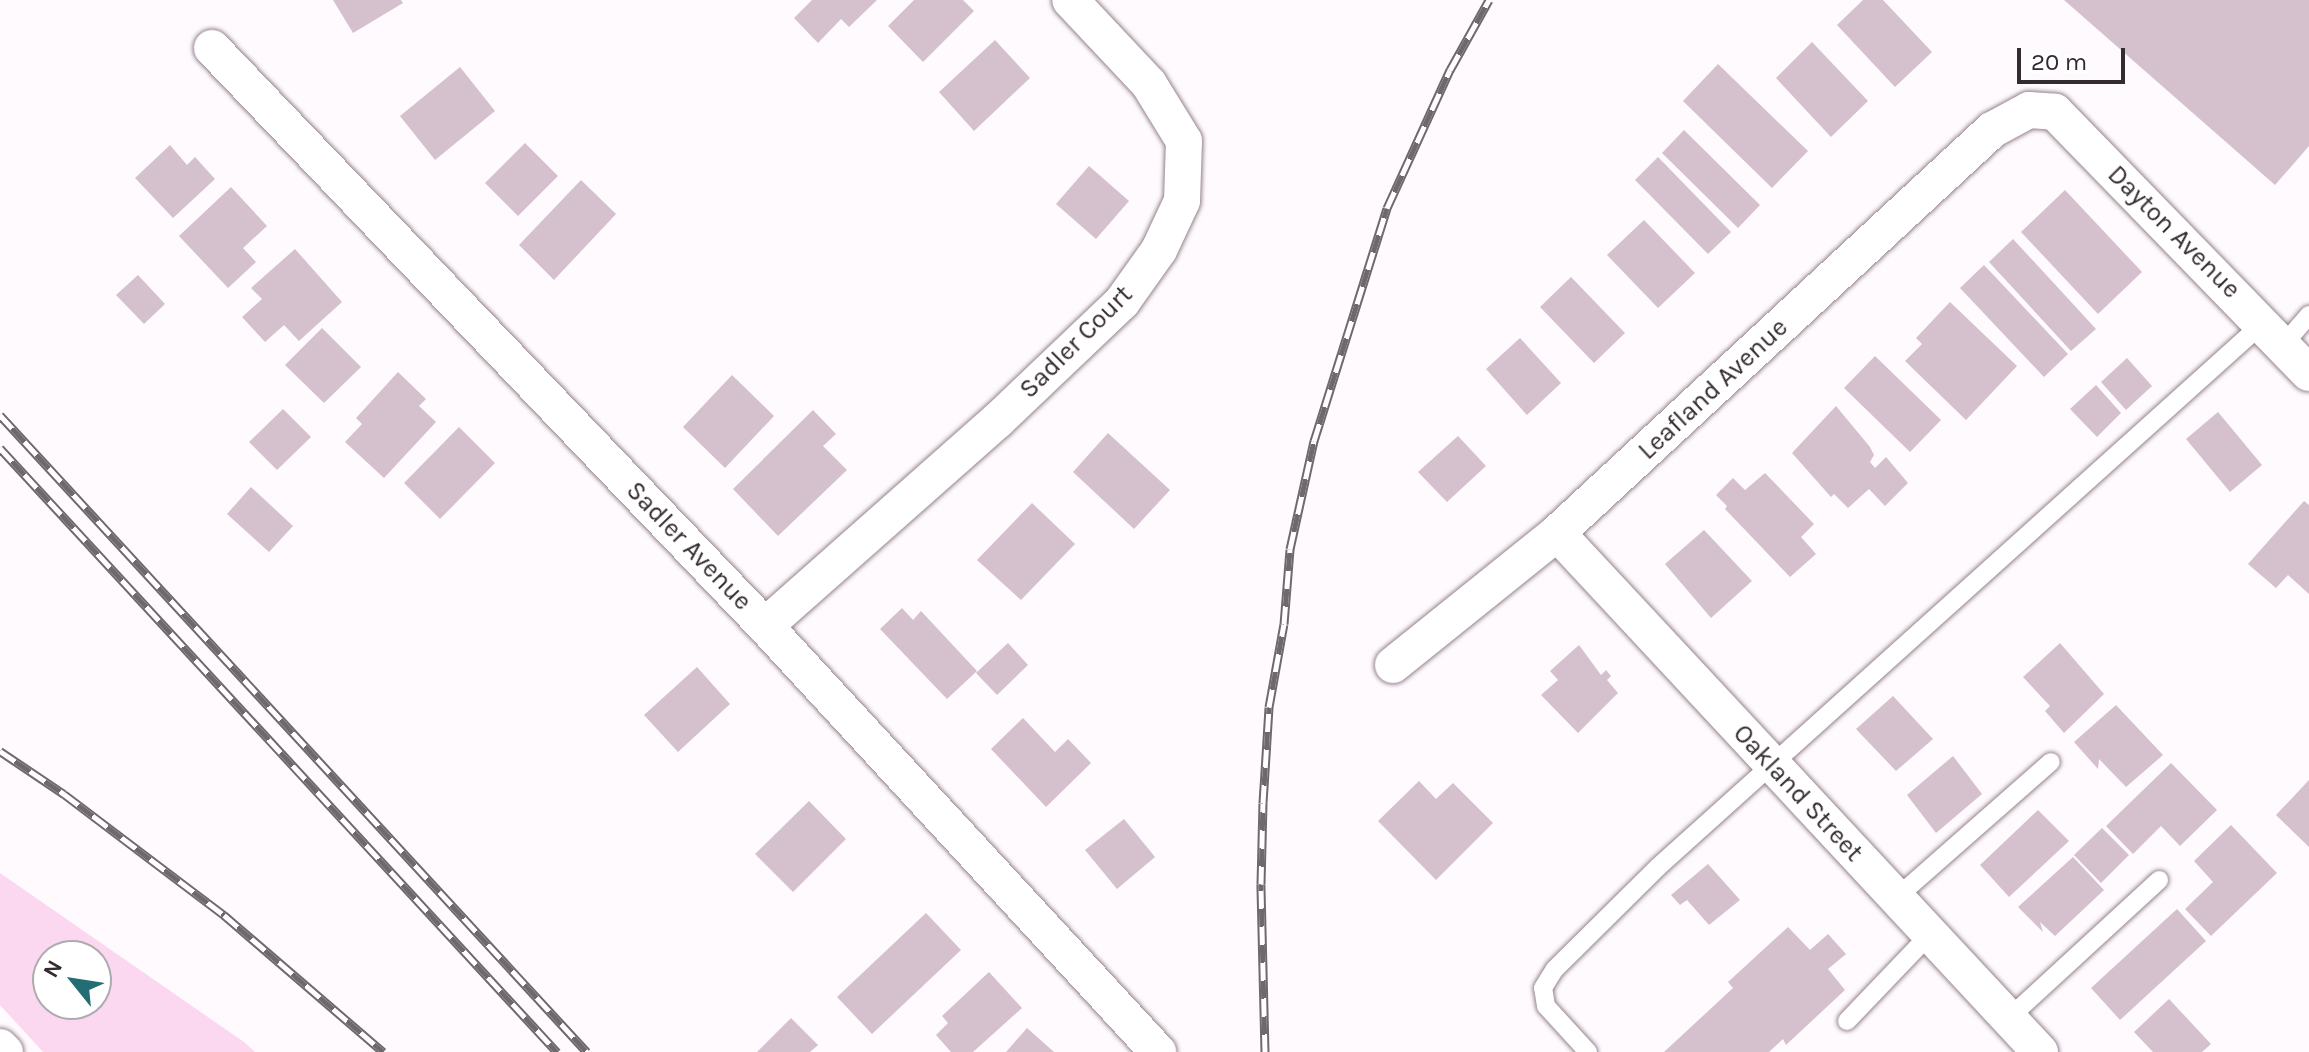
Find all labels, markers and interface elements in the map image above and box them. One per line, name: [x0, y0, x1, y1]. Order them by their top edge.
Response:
scale bar: [2021, 32, 2129, 82]
text: 20 m: [2031, 48, 2087, 76]
street label: Dayton Avenue: [2101, 159, 2247, 305]
street label: Sadler Court: [1013, 279, 1139, 405]
street label: Leafland Avenue: [1632, 312, 1794, 466]
street label: Sadler Avenue: [620, 475, 758, 617]
street label: Oakland Street: [1727, 718, 1869, 868]
north arrow: [32, 940, 112, 1020]
text: N: [38, 956, 68, 982]

